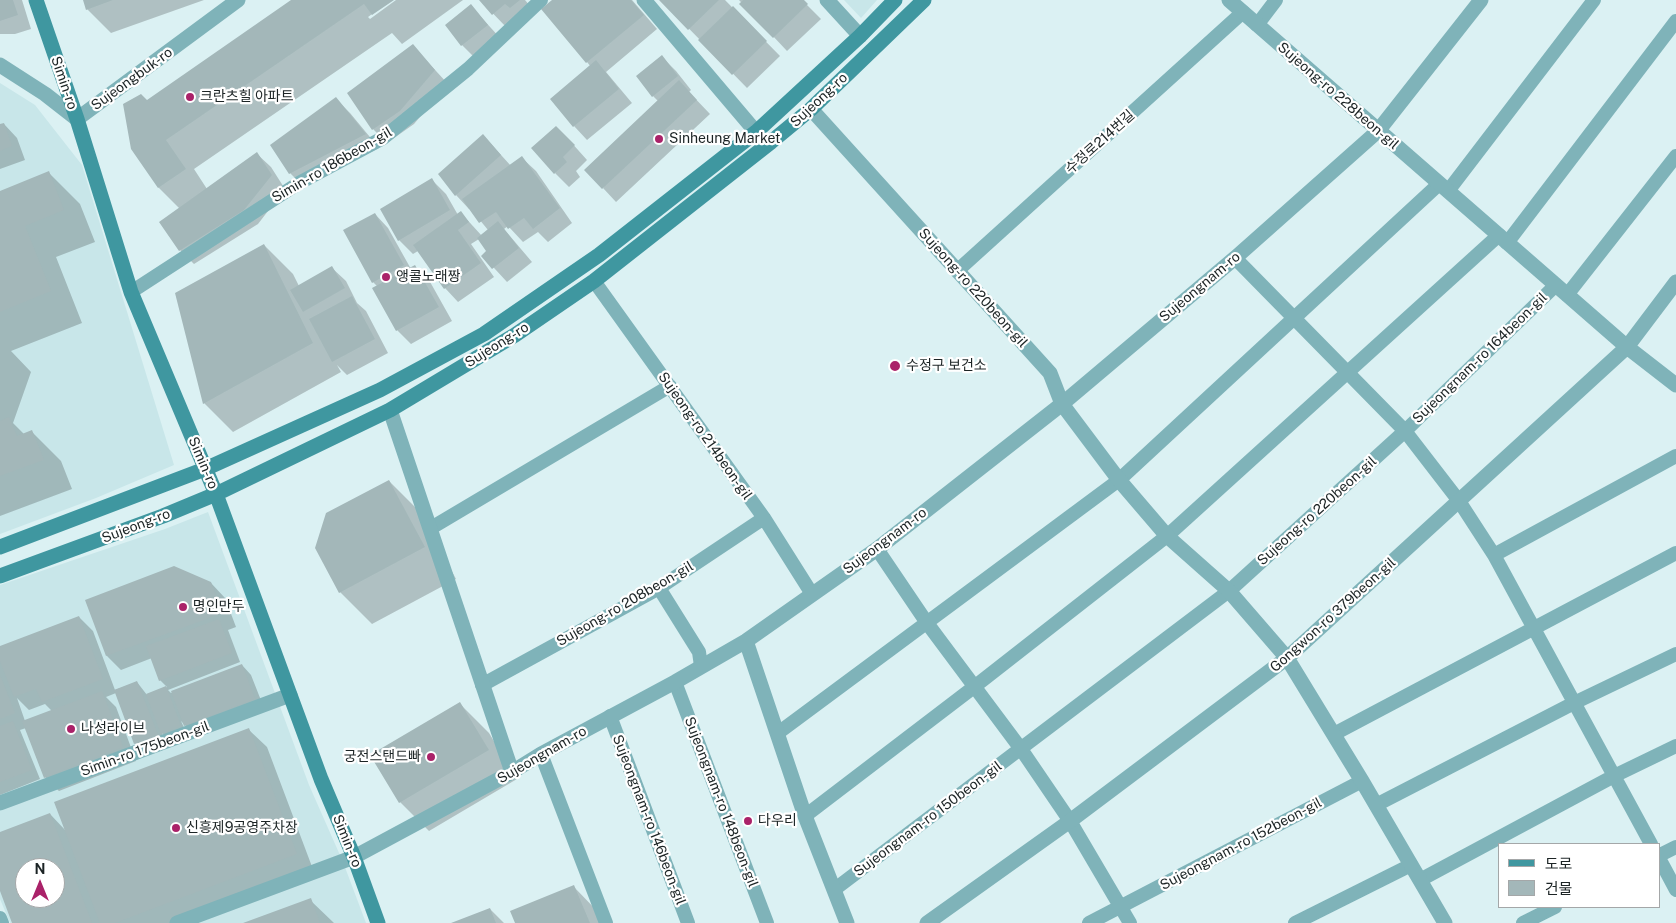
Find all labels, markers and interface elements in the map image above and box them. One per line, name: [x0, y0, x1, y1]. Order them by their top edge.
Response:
street label: Sujeong-ro 228beon-gil: [1274, 39, 1402, 153]
street label: Sujeongbuk-ro: [88, 44, 176, 114]
street label: Simin-ro: [47, 54, 81, 112]
street label: Sujeong-ro: [787, 69, 851, 131]
place label: 크란츠힐 아파트: [200, 89, 294, 105]
marker: 크란츠힐 아파트: [184, 91, 196, 103]
street label: 수정로214번길: [1062, 107, 1138, 177]
street label: Simin-ro 186beon-gil: [269, 124, 395, 206]
place label: Sinheung Market: [669, 131, 781, 147]
marker: Sinheung Market: [653, 133, 665, 145]
street label: Sujeong-ro 220beon-gil: [915, 225, 1031, 351]
street label: Sujeongnam-ro: [1156, 248, 1244, 326]
place label: 앵콜노래짱: [396, 269, 460, 285]
marker: 앵콜노래짱: [380, 271, 392, 283]
street label: Sujeongnam-ro 164beon-gil: [1409, 289, 1551, 427]
street label: Sujeong-ro: [462, 319, 532, 371]
place label: 수정구 보건소: [906, 358, 987, 374]
marker: 수정구 보건소: [888, 359, 902, 373]
street label: Sujeong-ro 214beon-gil: [654, 369, 756, 503]
street label: Simin-ro: [184, 434, 222, 492]
street label: Sujeong-ro 220beon-gil: [1254, 453, 1380, 569]
street label: Sujeongnam-ro: [840, 504, 930, 578]
street label: Sujeong-ro: [99, 505, 173, 547]
street label: Gongwon-ro 379beon-gil: [1267, 554, 1399, 676]
street label: Sujeong-ro 208beon-gil: [554, 558, 696, 650]
place label: 명인만두: [193, 599, 245, 615]
marker: 명인만두: [177, 601, 189, 613]
street label: Sujeongnam-ro 148beon-gil: [681, 714, 761, 890]
street label: Simin-ro 175beon-gil: [78, 718, 212, 780]
place label: 나성라이브: [81, 721, 145, 737]
marker: 나성라이브: [65, 723, 77, 735]
street label: Sujeongnam-ro: [494, 723, 590, 787]
street label: Sujeongnam-ro 146beon-gil: [609, 733, 689, 907]
place label: 궁전스탠드빠: [344, 749, 421, 765]
marker: 궁전스탠드빠: [425, 751, 437, 763]
street label: Sujeongnam-ro 150beon-gil: [851, 758, 1005, 880]
street label: Sujeongnam-ro 152beon-gil: [1157, 794, 1325, 894]
street label: Simin-ro: [329, 812, 365, 870]
place label: 다우리: [758, 813, 797, 829]
marker: 다우리: [742, 815, 754, 827]
place label: 신흥제9공영주차장: [186, 820, 298, 836]
marker: 신흥제9공영주차장: [170, 822, 182, 834]
legend: [1498, 843, 1661, 908]
text: 도로: [1545, 855, 1573, 872]
north arrow: [15, 858, 65, 908]
text: N: [35, 861, 45, 877]
text: 건물: [1545, 880, 1573, 897]

